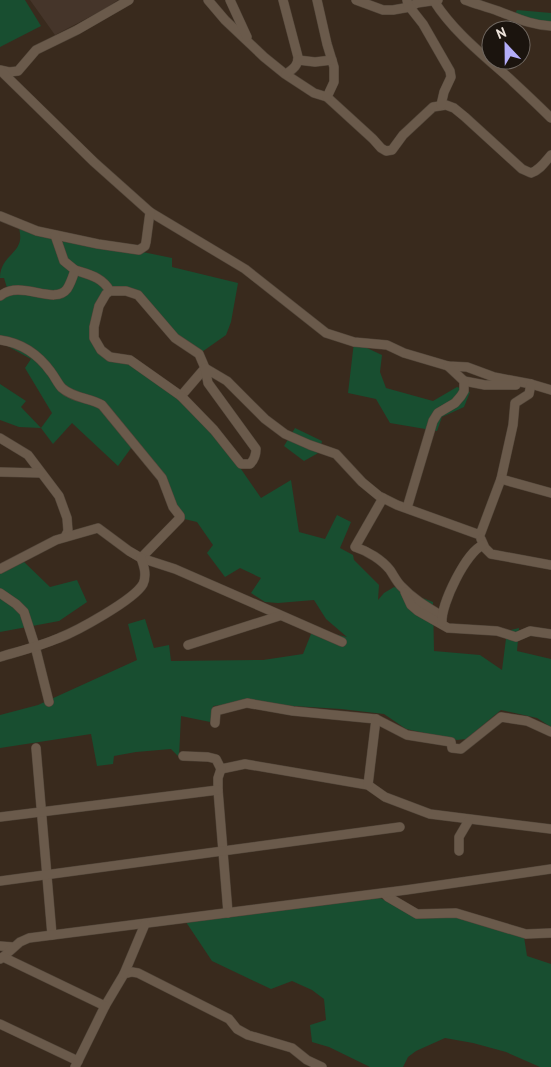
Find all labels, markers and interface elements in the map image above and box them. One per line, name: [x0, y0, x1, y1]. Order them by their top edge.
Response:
north arrow: [481, 20, 531, 70]
text: N: [493, 23, 509, 43]

